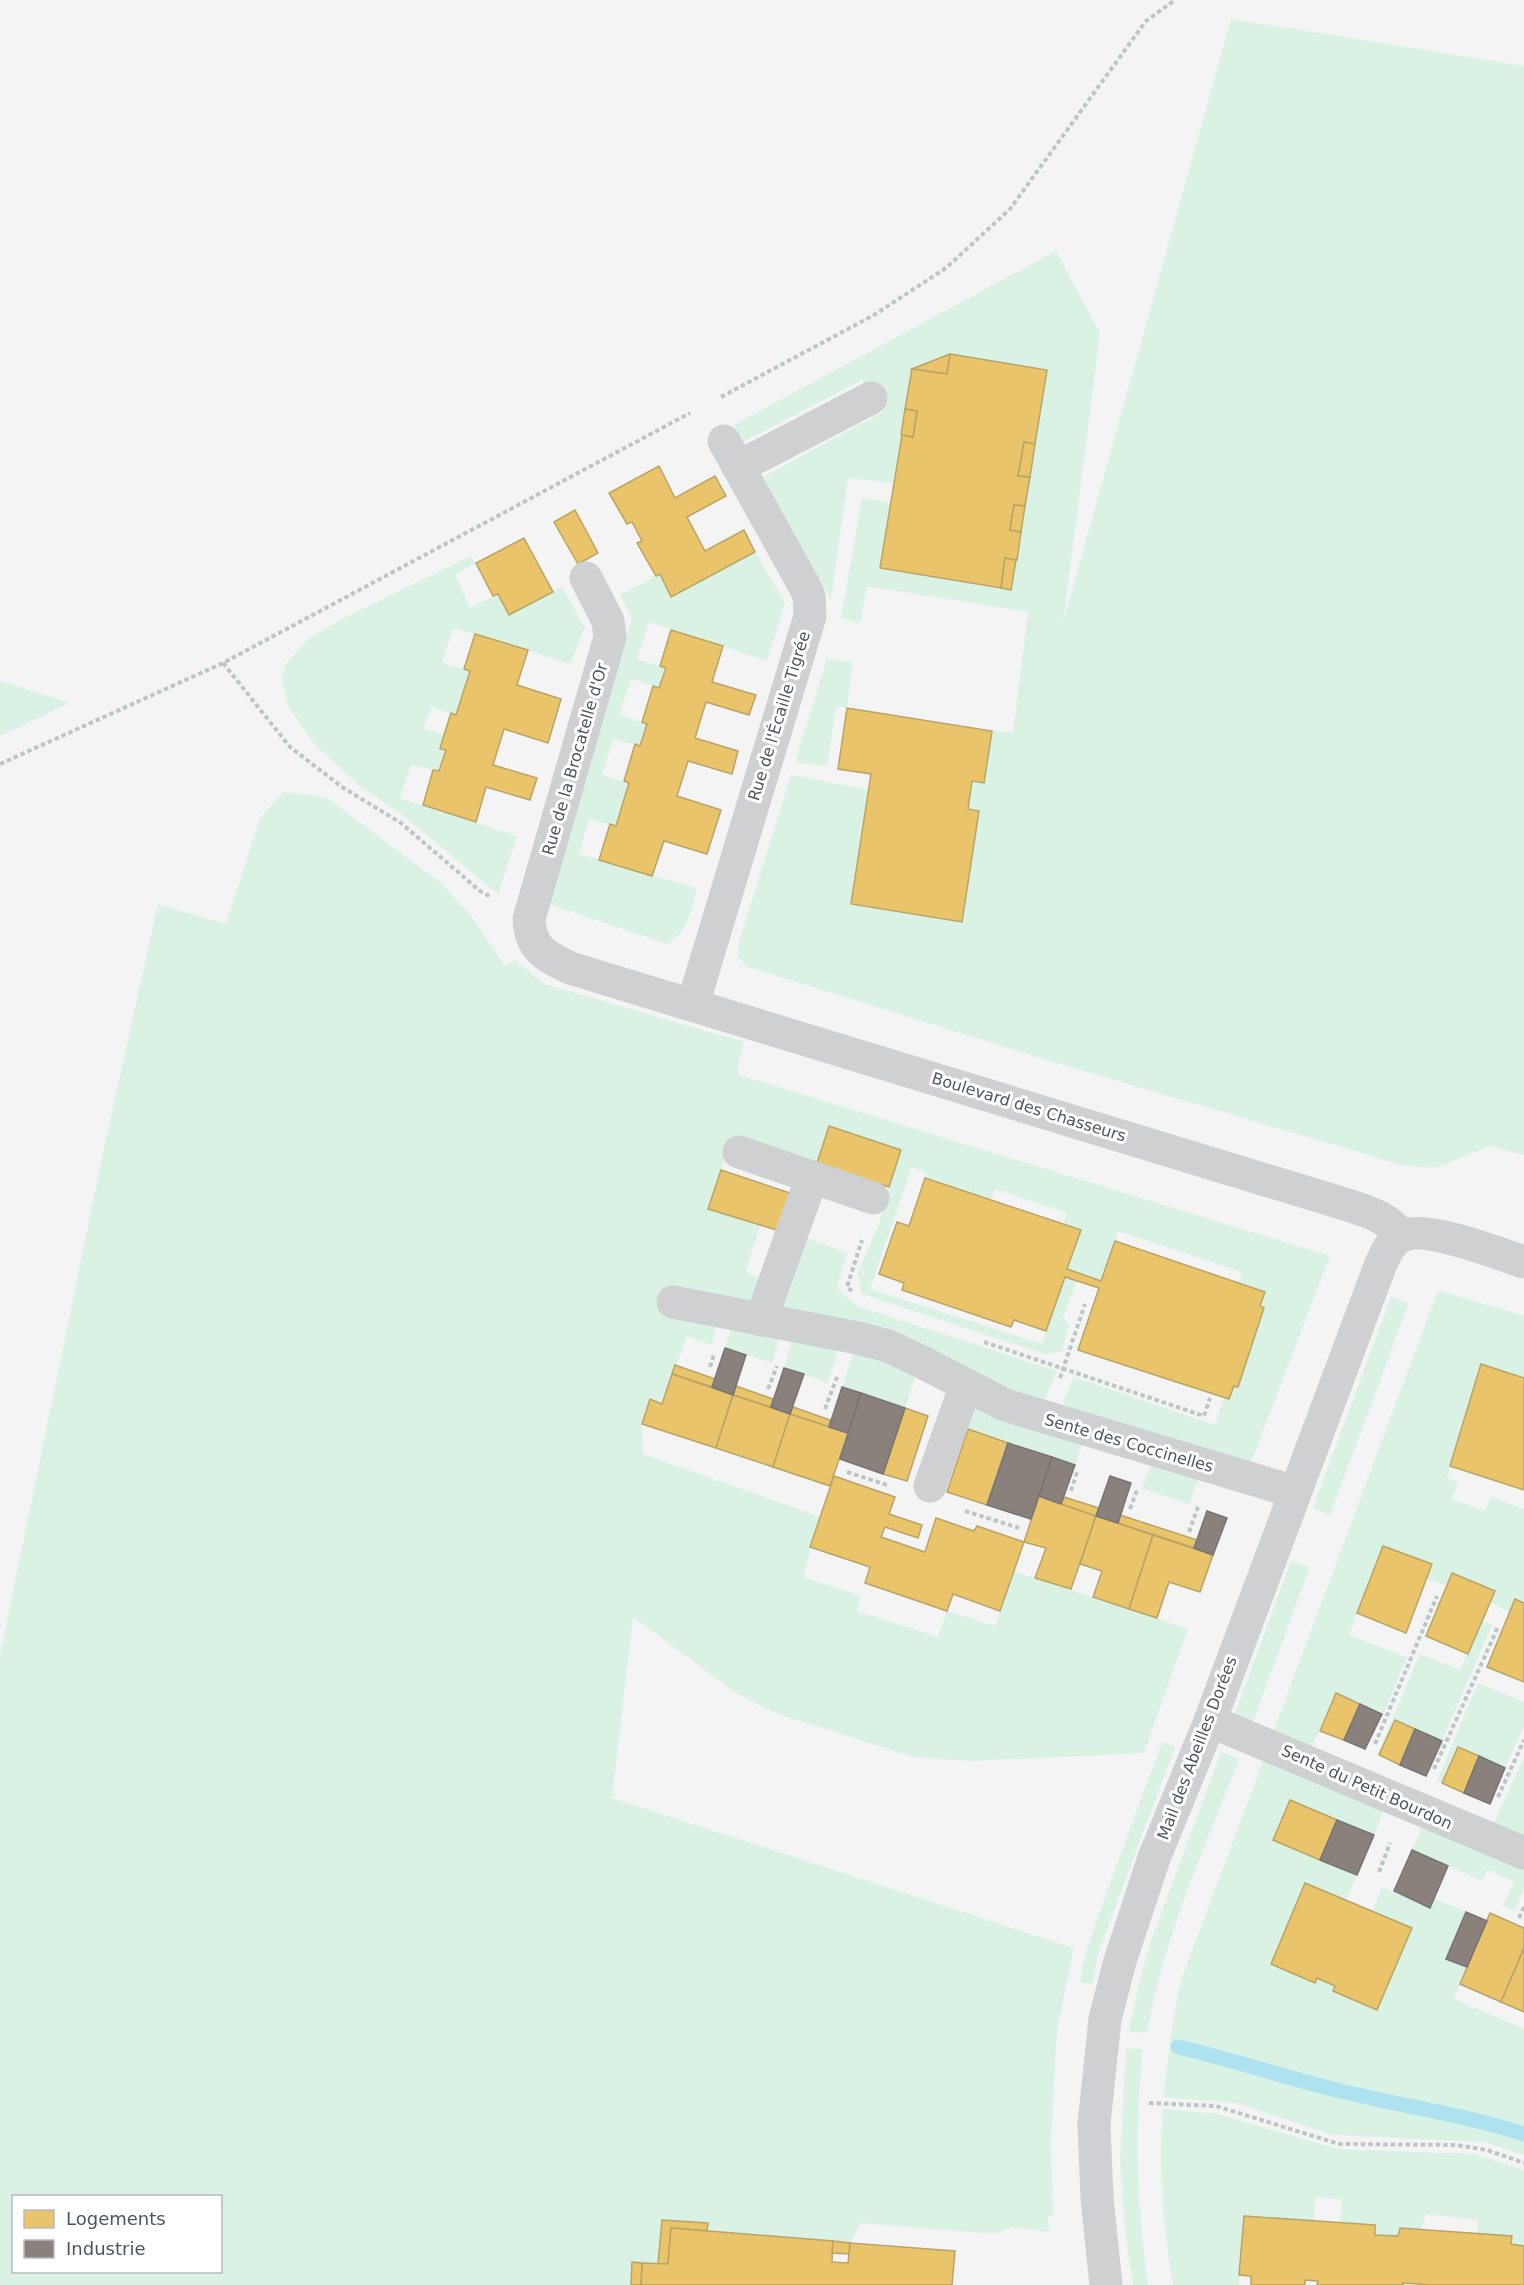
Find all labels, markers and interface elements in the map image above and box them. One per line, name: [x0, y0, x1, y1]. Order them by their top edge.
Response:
street label: Rue de l'Écaille Tigrée: [744, 629, 814, 803]
street label: Rue de la Brocatelle d'Or: [538, 660, 612, 857]
street label: Boulevard des Chasseurs: [930, 1068, 1128, 1146]
street label: Sente des Coccinelles: [1042, 1410, 1216, 1476]
street label: Mail des Abeilles Dorées: [1153, 1654, 1241, 1842]
street label: Sente du Petit Bourdon: [1279, 1741, 1455, 1833]
legend: [12, 2195, 222, 2273]
text: Logements: [66, 2208, 166, 2229]
text: Industrie: [66, 2238, 145, 2259]

